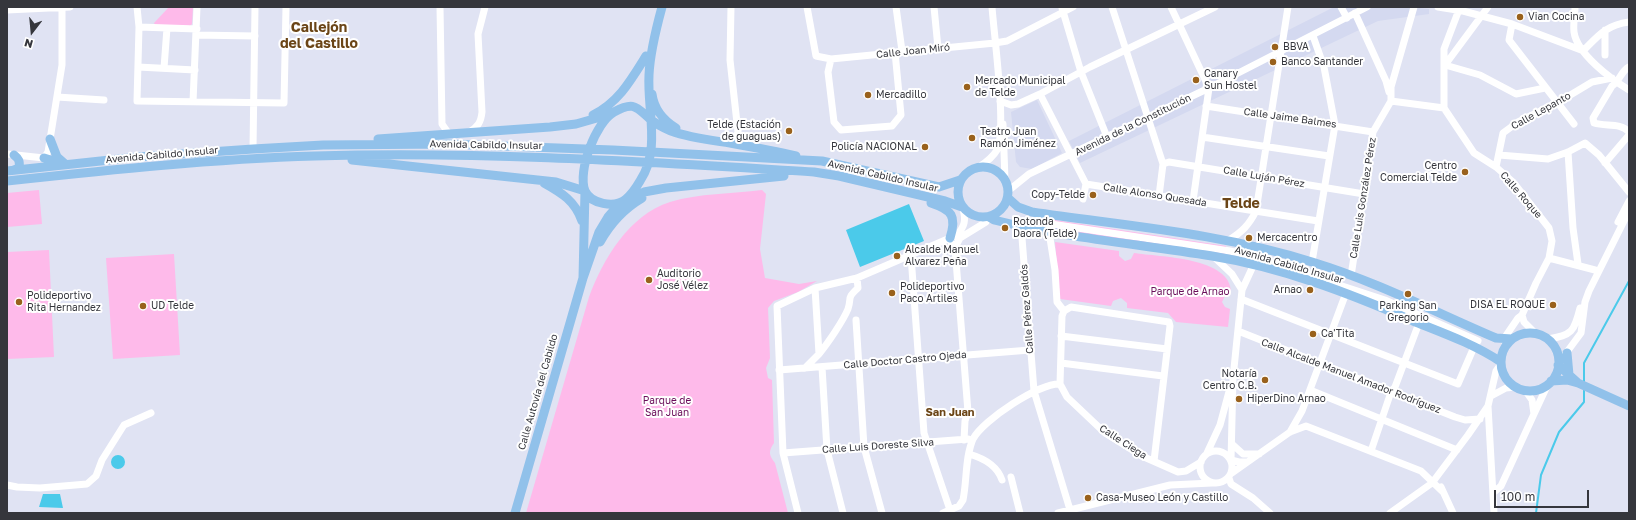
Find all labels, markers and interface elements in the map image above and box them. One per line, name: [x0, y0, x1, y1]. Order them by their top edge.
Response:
place label: Vian Cocina: [1528, 11, 1584, 23]
north arrow: [12, 12, 52, 52]
marker: Vian Cocina: [1515, 12, 1525, 22]
district label: Callejón del Castillo: [280, 20, 358, 52]
text: N: [23, 37, 34, 51]
street label: Calle Joan Miró: [876, 41, 950, 61]
place label: BBVA: [1283, 41, 1309, 53]
marker: BBVA: [1270, 42, 1280, 52]
place label: Banco Santander: [1281, 56, 1363, 68]
marker: Banco Santander: [1268, 57, 1278, 67]
place label: Canary Sun Hostel: [1204, 68, 1257, 92]
place label: Mercado Municipal de Telde: [975, 75, 1066, 98]
marker: Canary Sun Hostel: [1191, 75, 1201, 85]
marker: Mercado Municipal de Telde: [962, 82, 972, 92]
place label: Mercadillo: [876, 89, 926, 101]
marker: Mercadillo: [863, 90, 873, 100]
street label: Calle Lepanto: [1509, 90, 1573, 132]
street label: Avenida de la Constitución: [1073, 92, 1193, 158]
street label: Calle Jaime Balmes: [1243, 106, 1337, 130]
place label: Telde (Estación de guaguas): [707, 119, 781, 142]
marker: Telde (Estación de guaguas): [784, 126, 794, 136]
place label: Teatro Juan Ramón Jiménez: [980, 126, 1056, 150]
marker: Teatro Juan Ramón Jiménez: [967, 133, 977, 143]
street label: Calle Luis González Pérez: [1347, 137, 1379, 259]
street label: Avenida Cabildo Insular: [429, 138, 543, 152]
place label: Policía NACIONAL: [831, 141, 917, 153]
marker: Policía NACIONAL: [920, 142, 930, 152]
street label: Avenida Cabildo Insular: [105, 144, 219, 166]
street label: Avenida Cabildo Insular: [827, 157, 939, 195]
place label: Centro Comercial Telde: [1380, 160, 1457, 184]
street label: Calle Luján Pérez: [1222, 164, 1306, 190]
marker: Centro Comercial Telde: [1460, 167, 1470, 177]
street label: Calle Roque: [1498, 169, 1544, 221]
street label: Calle Alonso Quesada: [1102, 181, 1208, 209]
place label: Copy-Telde: [1031, 189, 1085, 201]
marker: Copy-Telde: [1088, 190, 1098, 200]
district label: Telde: [1222, 196, 1260, 212]
place label: Rotonda Daora (Telde): [1013, 216, 1077, 240]
marker: Rotonda Daora (Telde): [1000, 223, 1010, 233]
place label: Mercacentro: [1257, 232, 1317, 244]
marker: Mercacentro: [1244, 233, 1254, 243]
place label: Alcalde Manuel Alvarez Peña: [905, 244, 979, 268]
street label: Avenida Cabildo Insular: [1233, 244, 1345, 286]
marker: Alcalde Manuel Alvarez Peña: [892, 251, 902, 261]
street label: Calle Pérez Galdós: [1018, 264, 1036, 354]
place label: Auditorio José Vélez: [657, 268, 708, 292]
marker: Auditorio José Vélez: [644, 275, 654, 285]
place label: Polideportivo Paco Artiles: [900, 281, 965, 304]
place label: Arnao: [1274, 284, 1302, 296]
marker: Arnao: [1305, 285, 1315, 295]
park label: Parque de Arnao: [1150, 286, 1230, 298]
marker: Polideportivo Paco Artiles: [887, 288, 897, 298]
marker: Parking San Gregorio: [1403, 289, 1413, 299]
place label: Polideportivo Rita Hernandez: [27, 290, 101, 314]
marker: Polideportivo Rita Hernandez: [14, 297, 24, 307]
place label: DISA EL ROQUE: [1470, 299, 1545, 311]
place label: UD Telde: [151, 300, 194, 312]
place label: Parking San Gregorio: [1379, 300, 1437, 324]
marker: DISA EL ROQUE: [1548, 300, 1558, 310]
marker: UD Telde: [138, 301, 148, 311]
place label: Ca'Tita: [1321, 328, 1354, 340]
marker: Ca'Tita: [1308, 329, 1318, 339]
street label: Calle Autovía del Cabildo: [516, 333, 560, 451]
street label: Calle Alcalde Manuel Amador Rodríguez: [1259, 336, 1443, 416]
street label: Calle Doctor Castro Ojeda: [843, 349, 967, 371]
place label: Notaría Centro C.B.: [1203, 368, 1257, 392]
marker: Notaría Centro C.B.: [1260, 375, 1270, 385]
place label: HiperDino Arnao: [1247, 393, 1326, 405]
marker: HiperDino Arnao: [1234, 394, 1244, 404]
park label: Parque de San Juan: [643, 395, 691, 418]
district label: San Juan: [925, 406, 975, 420]
street label: Calle Ciega: [1097, 422, 1149, 462]
street label: Calle Luis Doreste Silva: [822, 436, 934, 456]
scale bar: [1496, 482, 1591, 508]
text: 100 m: [1501, 489, 1535, 504]
place label: Casa-Museo León y Castillo: [1096, 492, 1228, 504]
marker: Casa-Museo León y Castillo: [1083, 493, 1093, 503]

